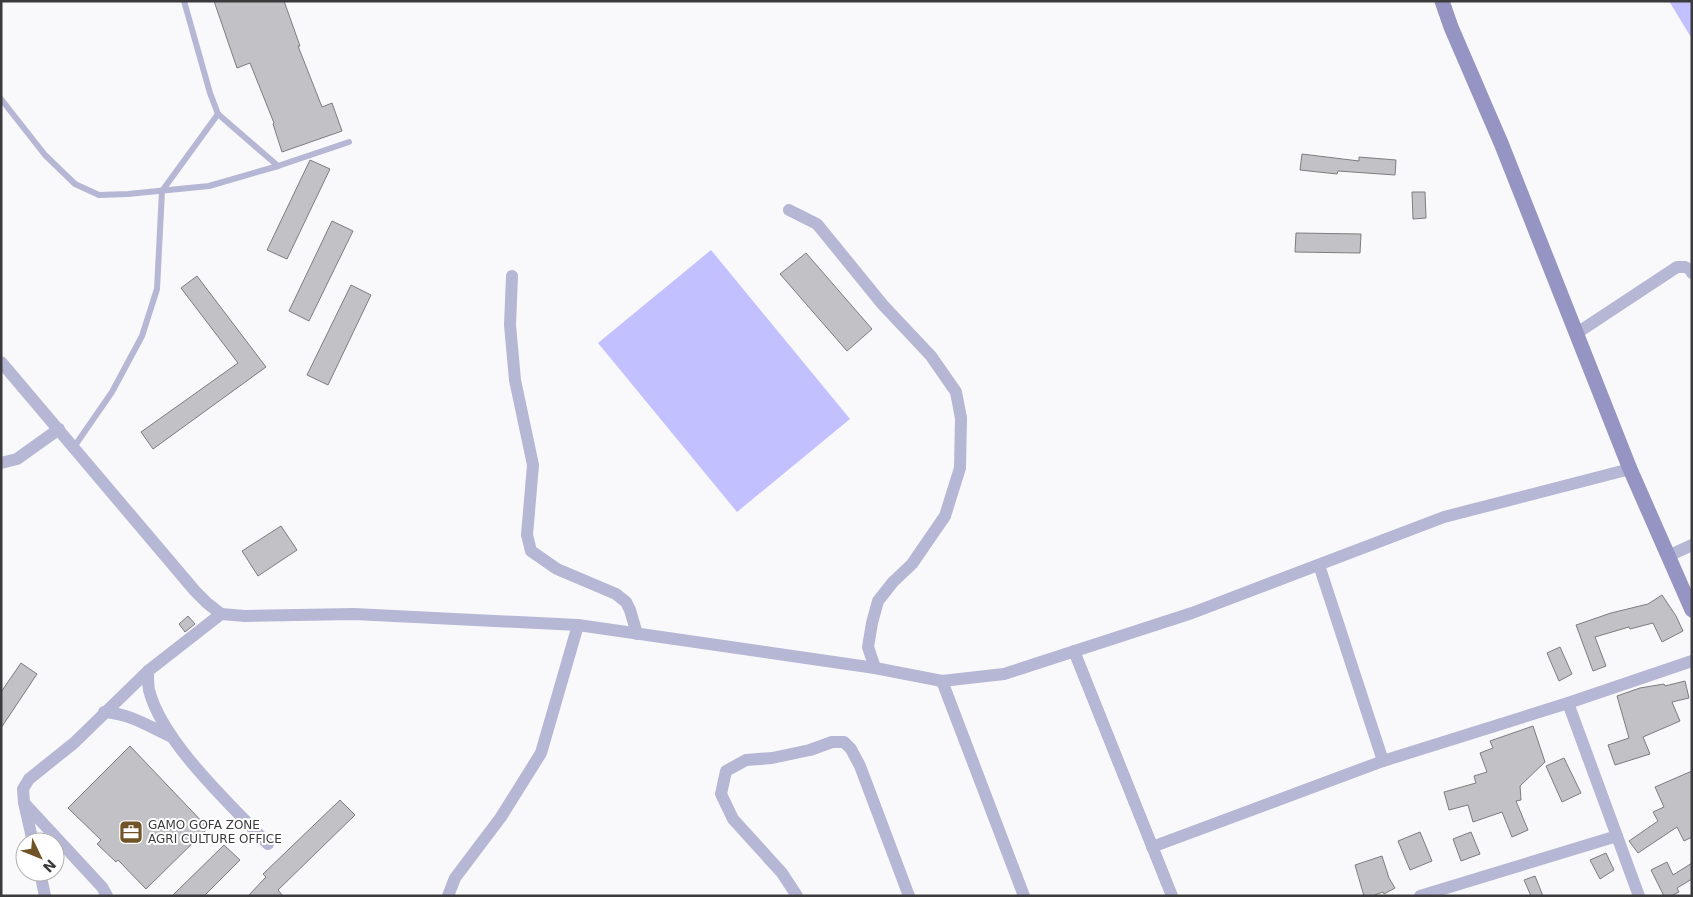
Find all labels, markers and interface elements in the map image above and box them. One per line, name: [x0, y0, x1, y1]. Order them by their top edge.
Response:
place label: GAMO GOFA ZONE AGRI CULTURE OFFICE: [148, 818, 282, 846]
office icon: GAMO GOFA ZONE AGRI CULTURE OFFICE: [118, 819, 144, 845]
north arrow: [15, 832, 65, 882]
text: N: [40, 856, 59, 876]

